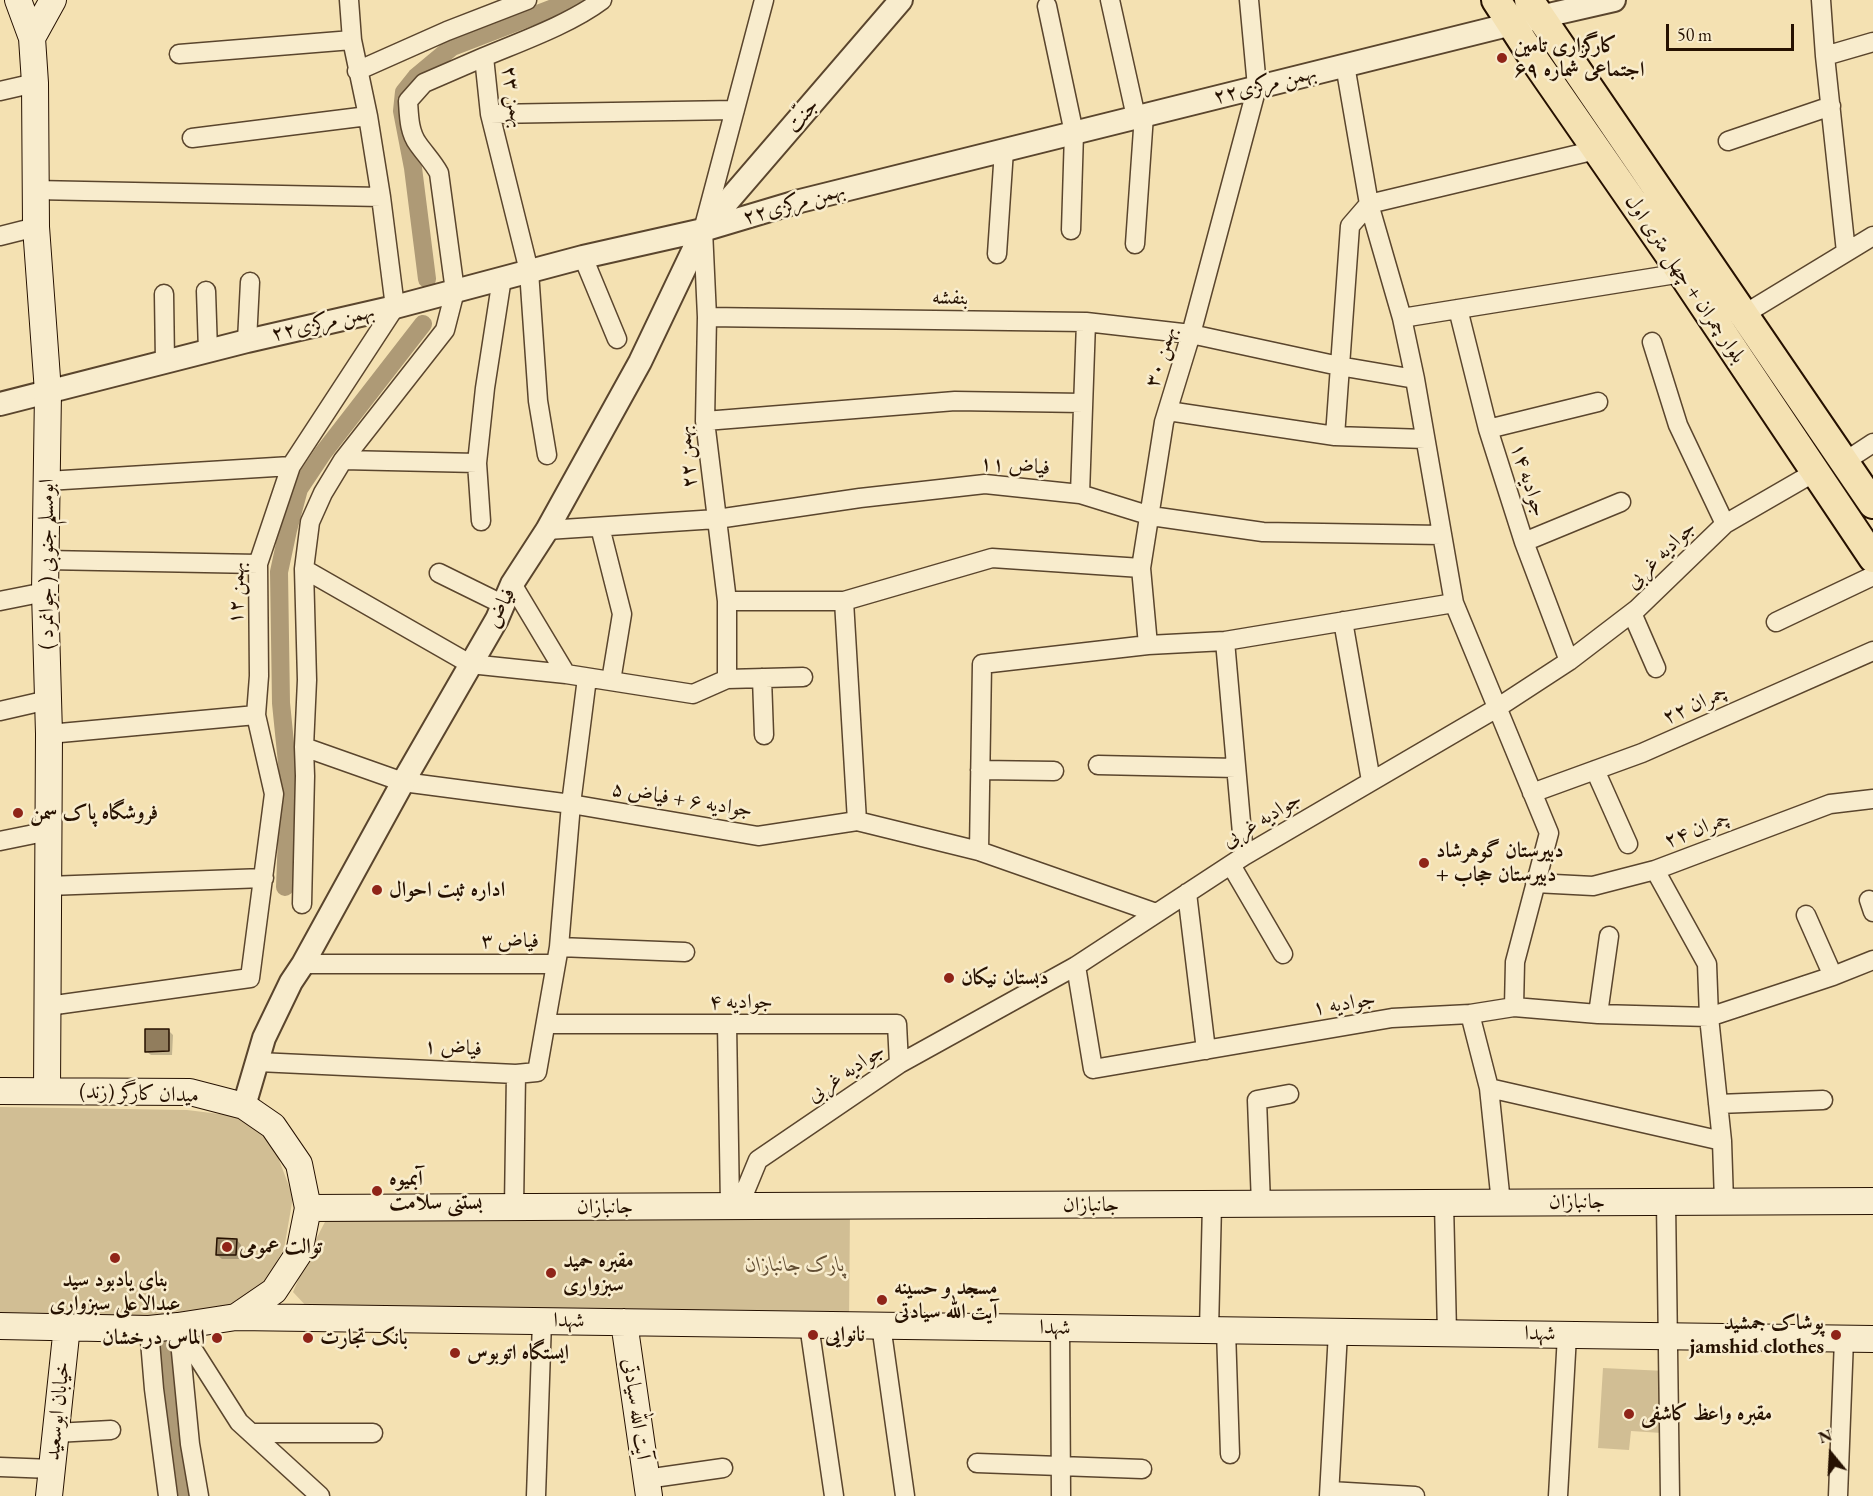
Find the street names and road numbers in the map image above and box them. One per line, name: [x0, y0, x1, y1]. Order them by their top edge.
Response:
street label: ۲۲بهمن مرکزی: [1211, 60, 1319, 110]
street label: بهمن ۲۳: [496, 64, 530, 130]
street label: جنّت: [781, 94, 825, 138]
street label: ۲۲بهمن مرکزی: [740, 177, 848, 231]
street label: بلوار چمران + چهل متری اول: [1619, 190, 1751, 368]
street label: بنفشه: [932, 285, 968, 311]
street label: ۲۲بهمن مرکزی: [269, 299, 377, 347]
street label: بهمن ۳۰: [1140, 323, 1182, 391]
street label: بهمن ۲۲: [671, 425, 703, 489]
street label: جوادیه ۱۴: [1504, 440, 1552, 520]
street label: فیاض ۱۱: [979, 451, 1051, 481]
street label: ابومسلم جنوبی ( جوانمرد ): [34, 479, 60, 649]
street label: جوادیه غربی: [1620, 515, 1702, 595]
street label: بهمن ۱۲: [223, 561, 251, 625]
street label: فیاض: [481, 584, 521, 632]
street label: چمران ۲۲: [1659, 680, 1731, 730]
street label: جوادیه ۶ + فیاض ۵: [610, 776, 754, 824]
street label: جوادیه غربی: [1218, 786, 1306, 854]
street label: چمران ۲۴: [1661, 806, 1733, 854]
street label: فیاض ۳: [481, 928, 539, 954]
street label: جوادیه ۱: [1311, 987, 1377, 1021]
street label: جوادیه ۴: [709, 989, 773, 1015]
street label: فیاض ۱: [423, 1034, 483, 1062]
street label: جوادیه غربی: [802, 1038, 890, 1108]
street label: میدان کارگر (زند): [79, 1079, 199, 1109]
street label: جانبازان: [1549, 1189, 1605, 1215]
street label: جانبازان: [1063, 1192, 1119, 1218]
street label: جانبازان: [577, 1194, 633, 1220]
street label: شهدا: [553, 1308, 585, 1334]
street label: شهدا: [1039, 1315, 1071, 1341]
street label: شهدا: [1524, 1321, 1556, 1347]
street label: آیت الله سیادتی: [616, 1357, 656, 1461]
street label: خیابان ابوسعید: [40, 1360, 76, 1462]

